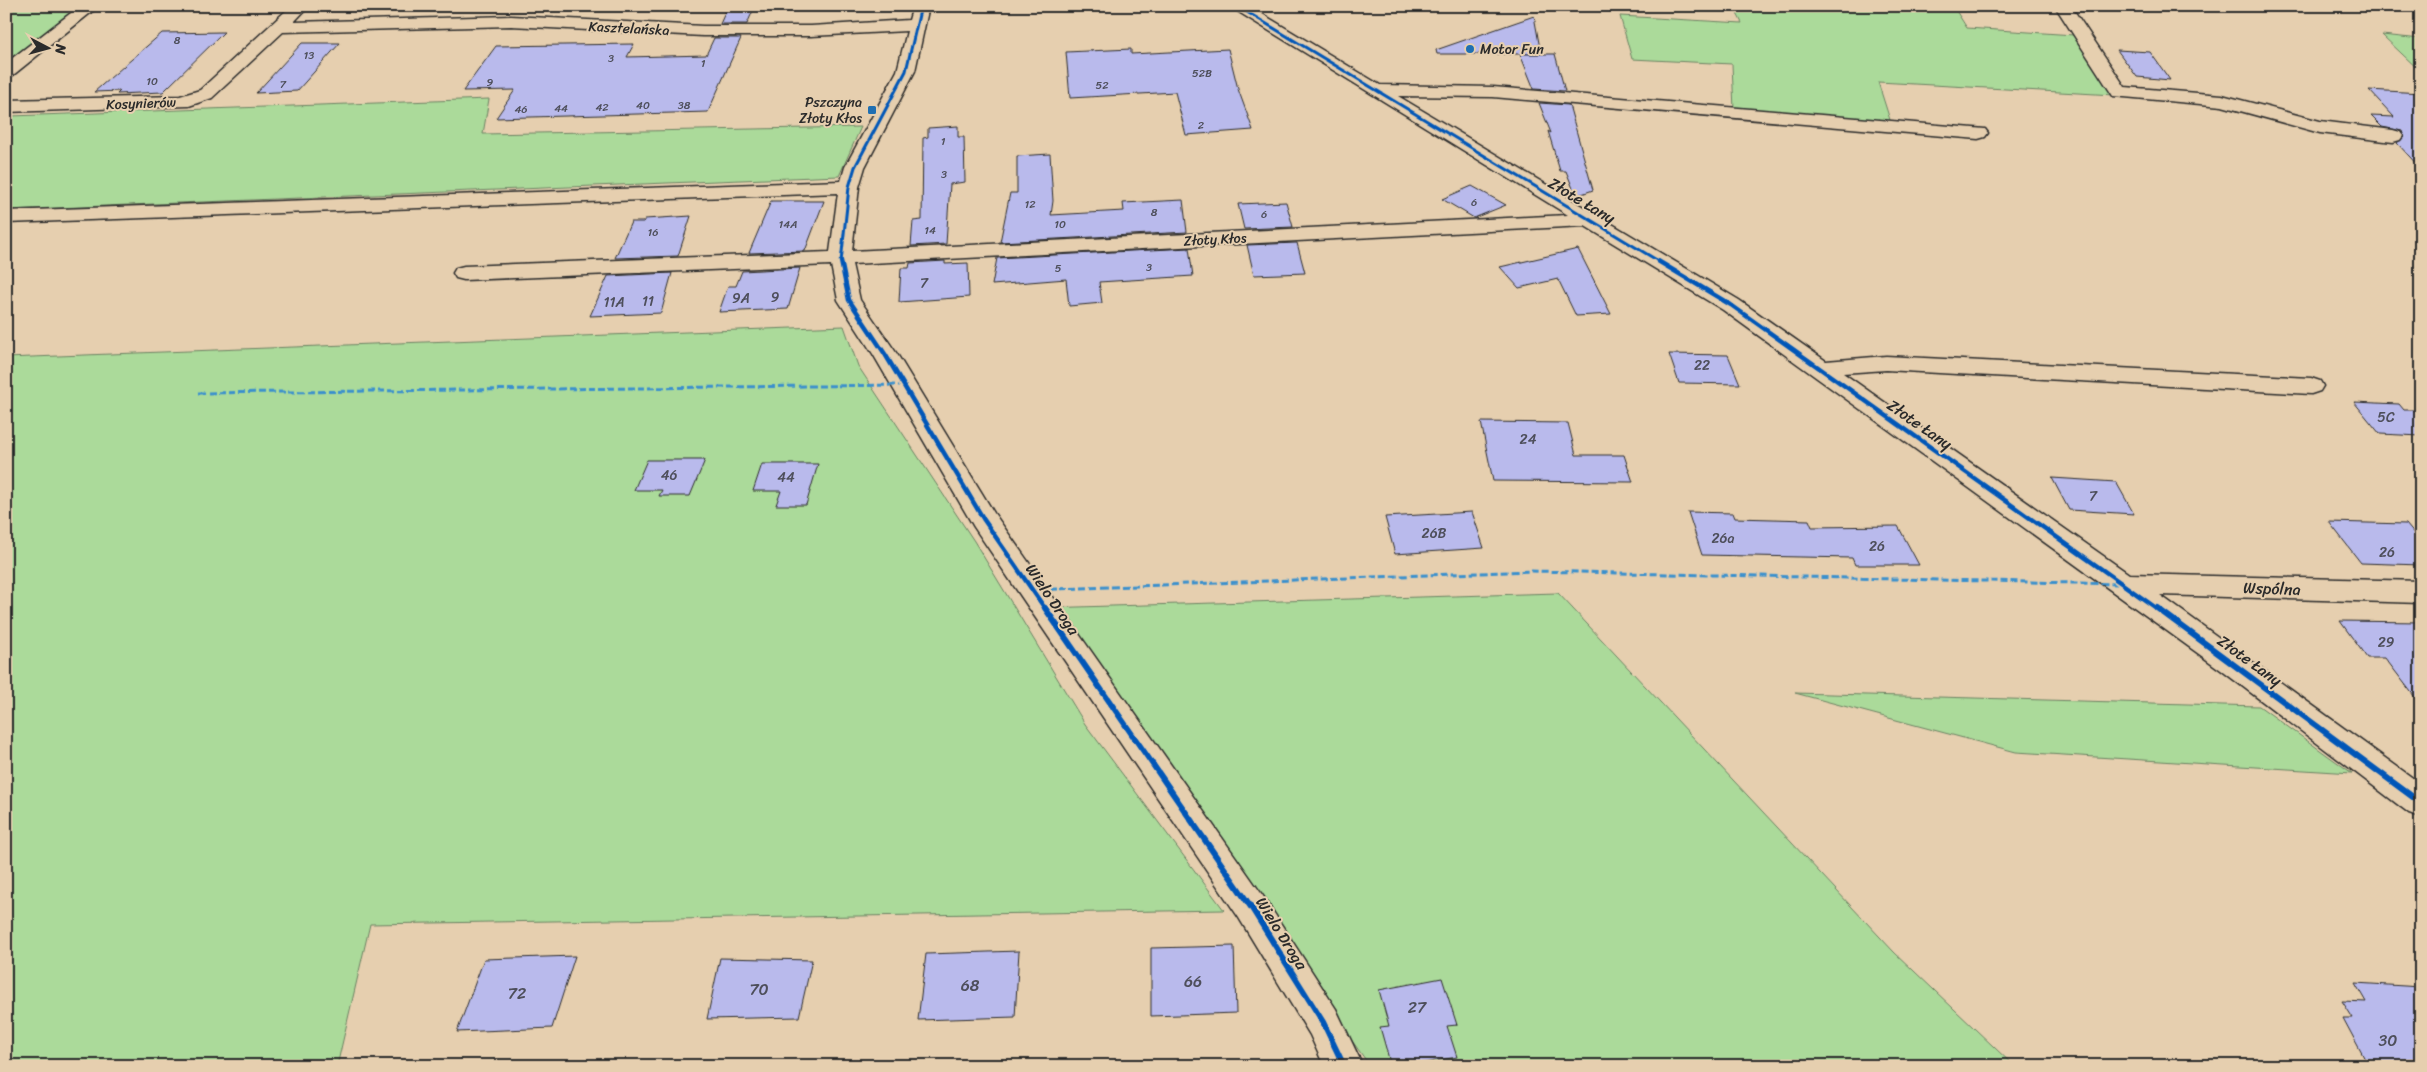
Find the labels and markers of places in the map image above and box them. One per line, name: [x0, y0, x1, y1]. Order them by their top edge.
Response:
place label: Motor Fun: [1480, 37, 1544, 62]
marker: Motor Fun: [1464, 43, 1476, 55]
place label: Pszczyna Złoty Kłos: [799, 90, 862, 131]
marker: Pszczyna Złoty Kłos: [866, 104, 878, 116]

